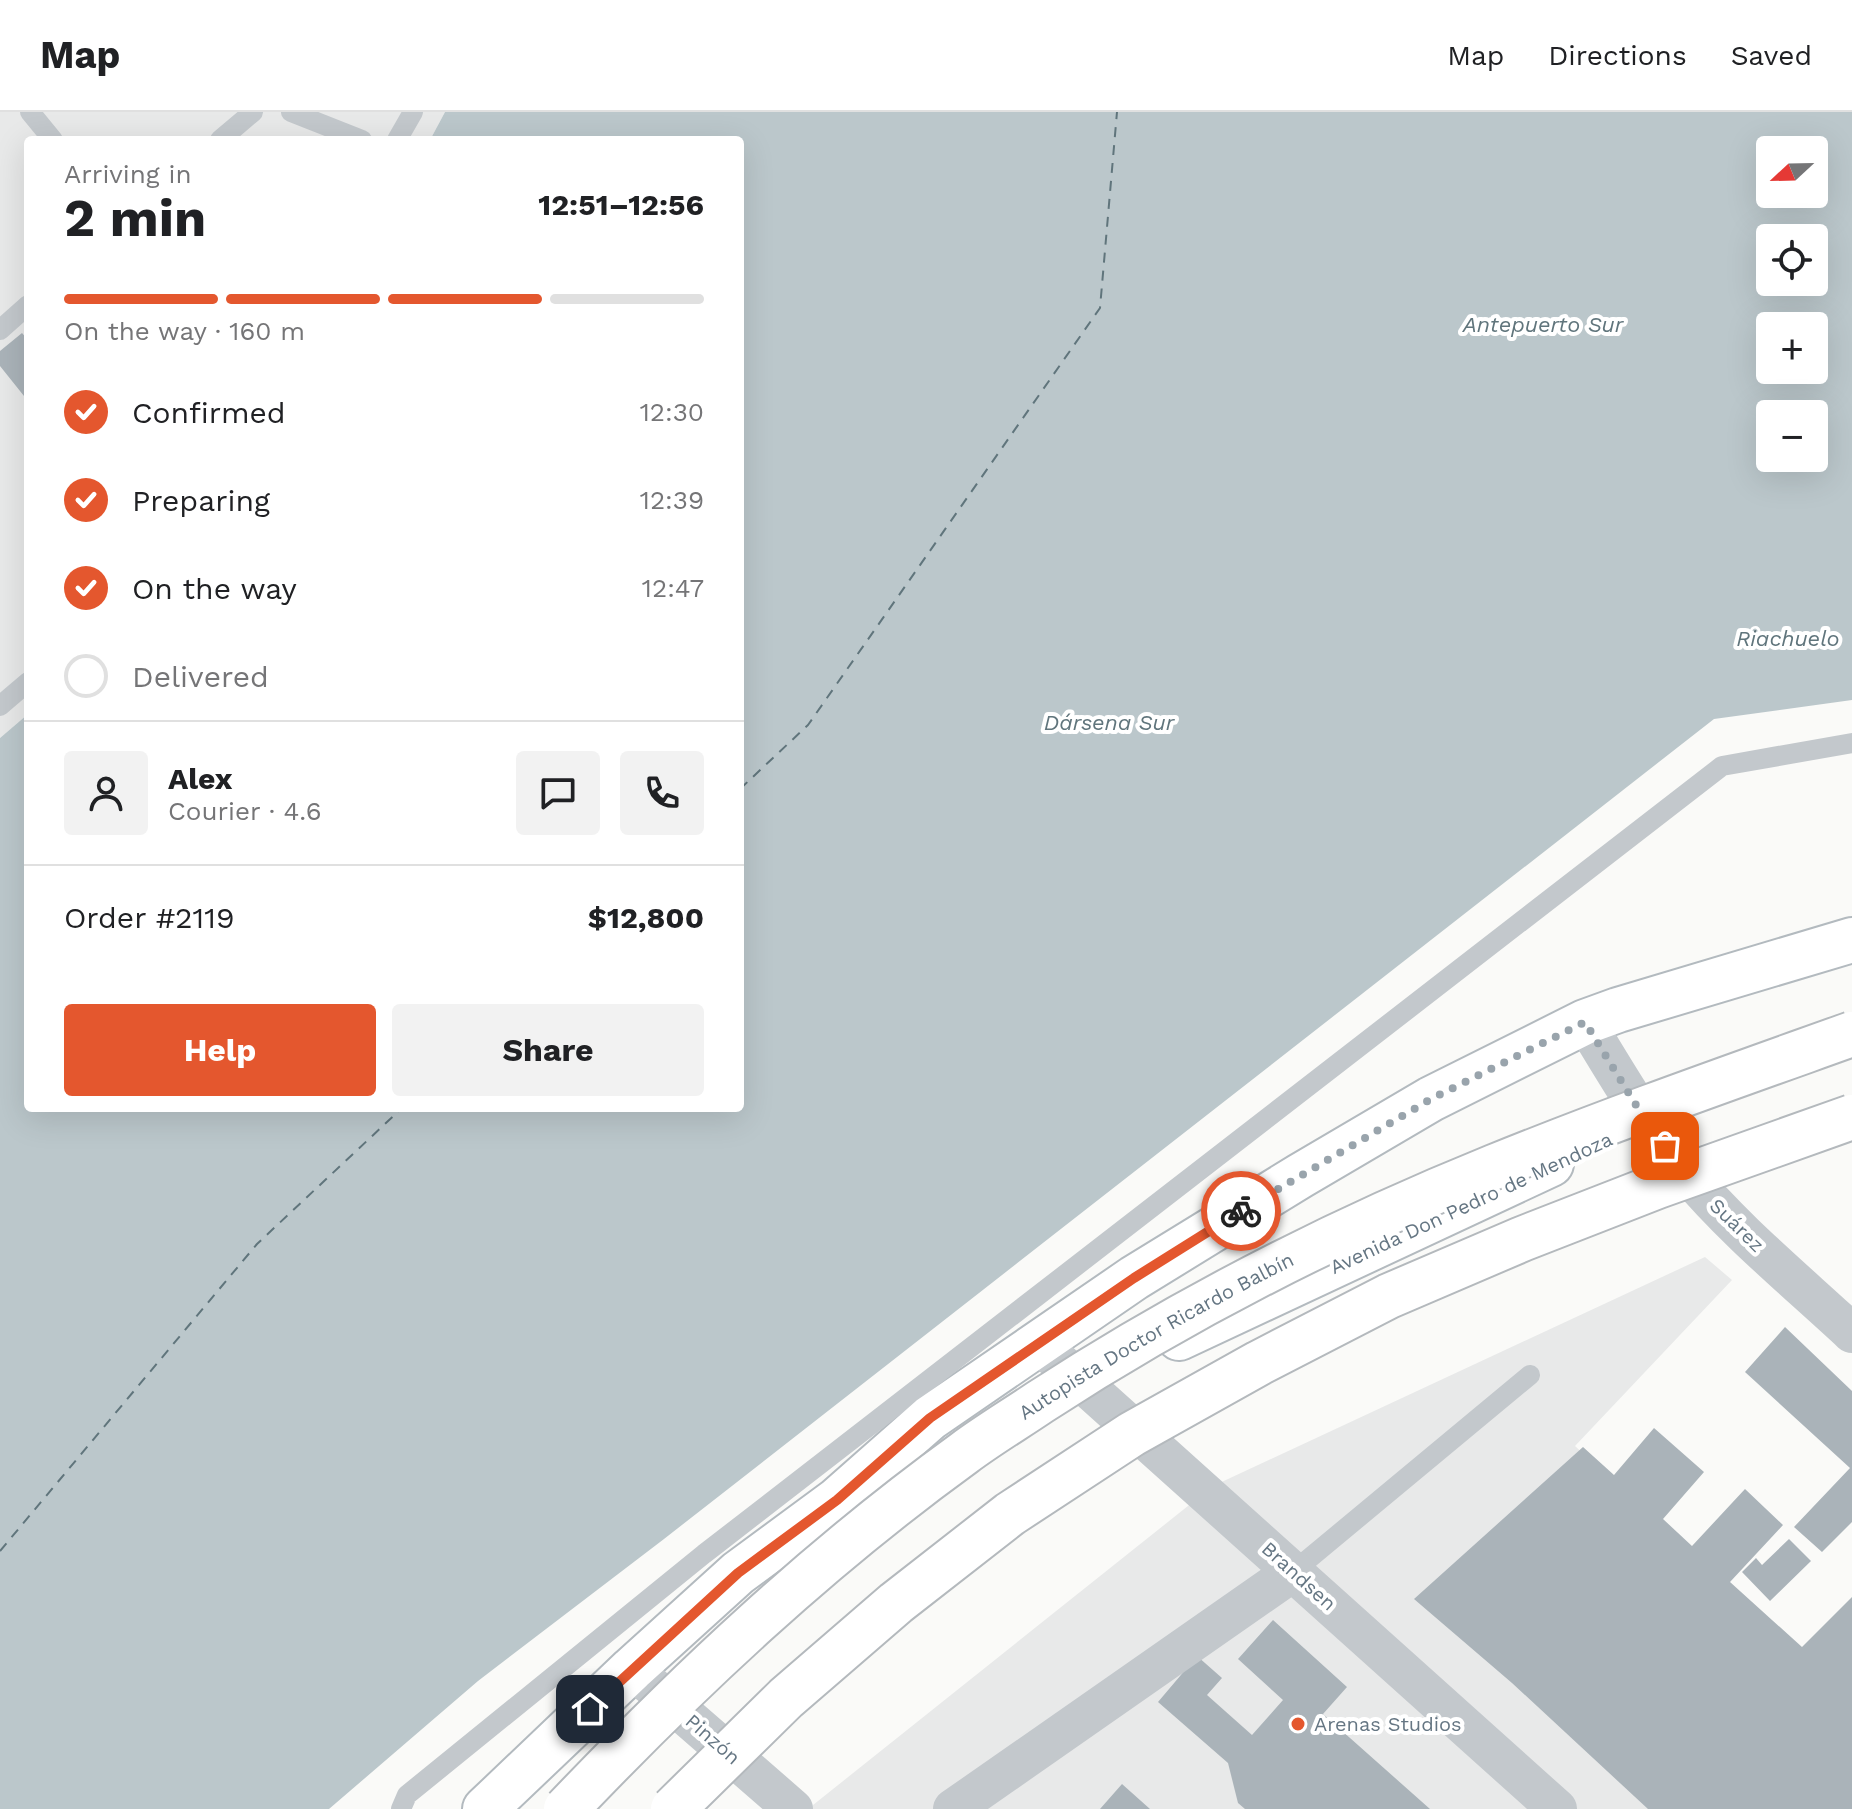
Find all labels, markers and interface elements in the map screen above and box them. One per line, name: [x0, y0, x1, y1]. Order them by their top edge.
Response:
text: Map: [40, 33, 120, 77]
text: Map: [1447, 39, 1504, 72]
text: Directions: [1548, 39, 1687, 72]
text: Saved: [1731, 39, 1812, 72]
north arrow: [1756, 136, 1828, 208]
map controls: [1756, 136, 1828, 472]
text: Arriving in: [64, 159, 192, 189]
text: 12:51–12:56: [538, 187, 704, 222]
text: 2 min: [64, 188, 206, 249]
button: locate: [1756, 224, 1828, 296]
water label: Antepuerto Sur: [1462, 312, 1625, 337]
button: +: [1756, 312, 1828, 384]
text: On the way · 160 m: [64, 316, 305, 346]
icon: check: [64, 390, 108, 434]
text: Confirmed: [132, 395, 286, 430]
text: 12:30: [640, 397, 704, 427]
button: −: [1756, 400, 1828, 472]
icon: check: [64, 478, 108, 522]
text: Preparing: [132, 483, 270, 518]
text: 12:39: [640, 485, 704, 515]
icon: check: [64, 566, 108, 610]
text: On the way: [132, 571, 297, 606]
text: 12:47: [642, 573, 704, 603]
water label: Riachuelo: [1736, 626, 1840, 651]
text: Delivered: [132, 659, 269, 694]
water label: Dársena Sur: [1044, 710, 1176, 735]
button: person: [64, 751, 148, 835]
button: chat: [516, 751, 600, 835]
button: phone: [620, 751, 704, 835]
text: Alex: [168, 761, 232, 796]
text: Courier · 4.6: [168, 796, 322, 826]
text: Order #2119: [64, 900, 235, 935]
text: $12,800: [588, 900, 704, 935]
button: Help: [64, 1004, 376, 1096]
button: Share: [392, 1004, 704, 1096]
pin: [1631, 1112, 1699, 1180]
icon: bag: [1643, 1124, 1687, 1168]
street label: Avenida Don Pedro de Mendoza: [1326, 1127, 1616, 1279]
courier: [1201, 1171, 1281, 1251]
icon: bike: [1219, 1189, 1263, 1233]
street label: Suárez: [1705, 1193, 1769, 1257]
street label: Autopista Doctor Ricardo Balbín: [1014, 1247, 1298, 1425]
street label: Brandsen: [1257, 1536, 1341, 1616]
pin: [556, 1675, 624, 1743]
icon: home: [568, 1687, 612, 1731]
street label: Pinzón: [681, 1709, 745, 1769]
place label: Arenas Studios: [1314, 1712, 1462, 1736]
marker: Arenas Studios: [1289, 1715, 1307, 1733]

